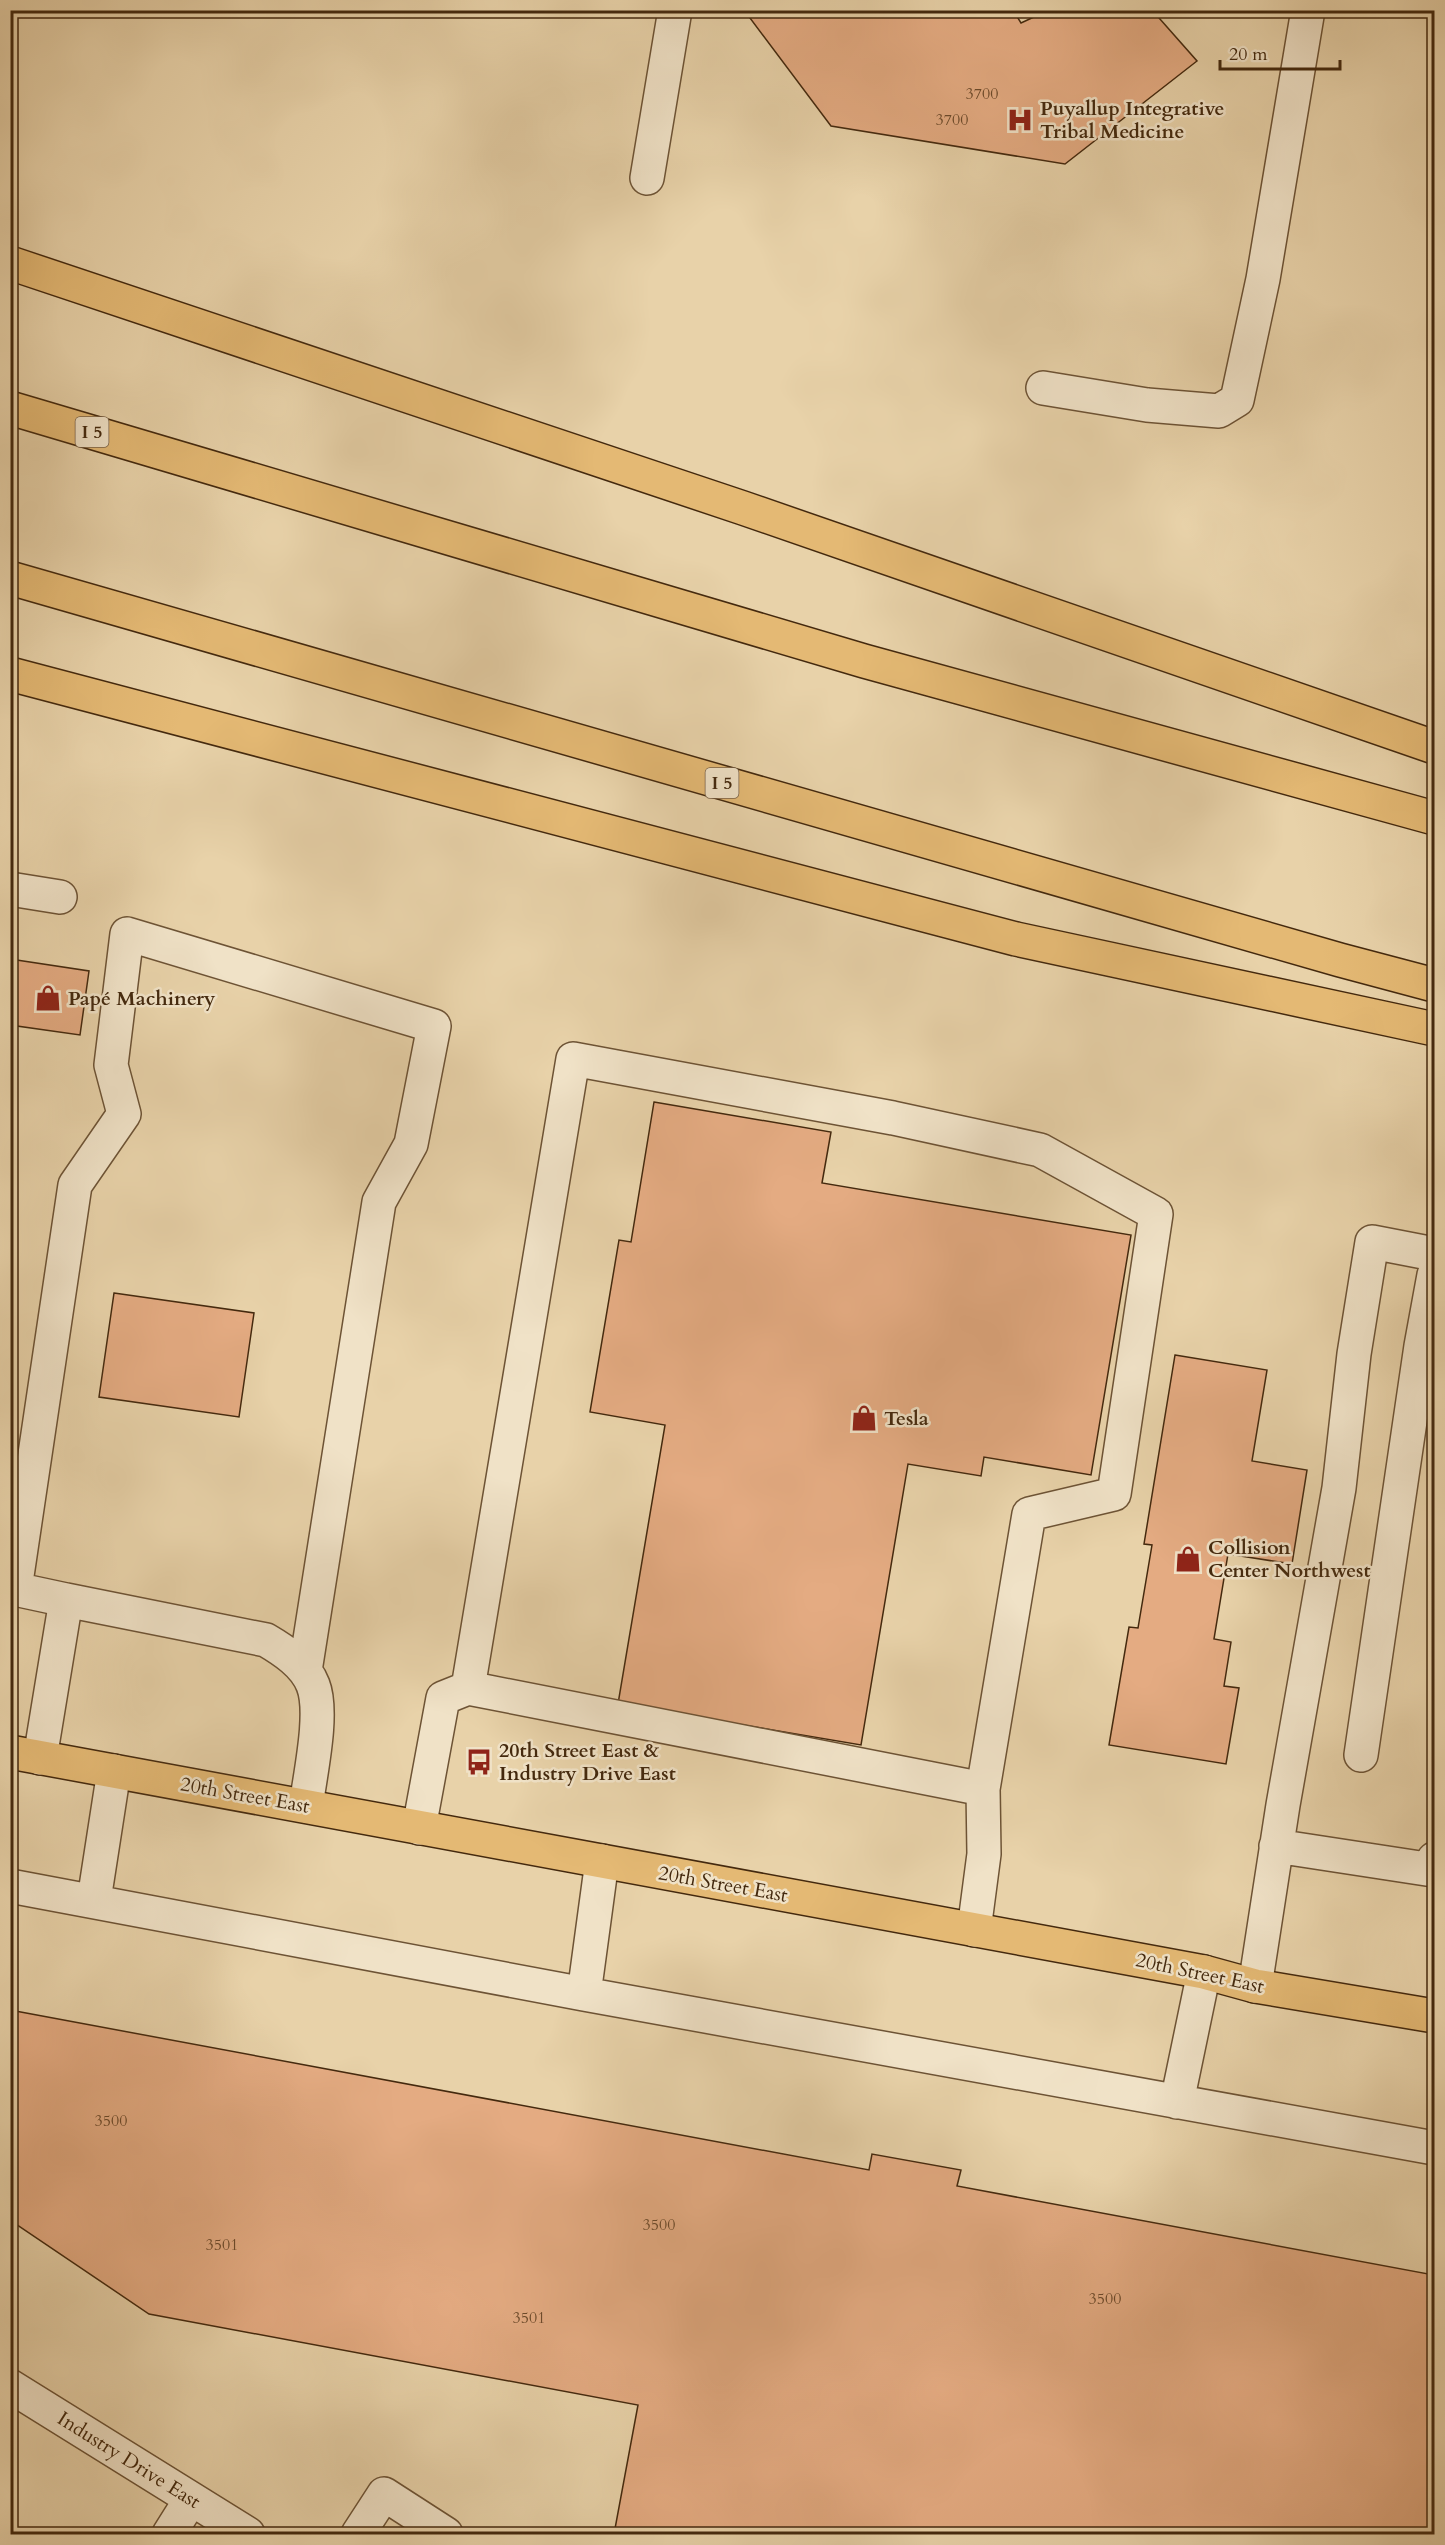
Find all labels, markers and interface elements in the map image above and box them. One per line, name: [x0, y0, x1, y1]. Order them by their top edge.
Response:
scale bar: [1220, 33, 1340, 71]
text: 20 m: [1229, 42, 1268, 67]
house number: 3700: [966, 83, 998, 105]
place label: Puyallup Integrative Tribal Medicine: [1040, 95, 1225, 145]
hospital icon: Puyallup Integrative Tribal Medicine: [1005, 105, 1035, 135]
house number: 3700: [936, 109, 968, 131]
road number: I 5: [76, 417, 109, 447]
road number: I 5: [706, 768, 738, 798]
shop icon: Papé Machinery: [33, 983, 63, 1013]
place label: Papé Machinery: [68, 985, 216, 1012]
shop icon: Tesla: [849, 1403, 879, 1433]
place label: Tesla: [884, 1405, 929, 1432]
place label: Collision Center Northwest: [1208, 1534, 1371, 1584]
shop icon: Collision Center Northwest: [1173, 1544, 1203, 1574]
place label: 20th Street East & Industry Drive East: [499, 1737, 676, 1787]
bus stop icon: 20th Street East & Industry Drive East: [464, 1747, 494, 1777]
street label: 20th Street East: [178, 1770, 312, 1820]
street label: 20th Street East: [656, 1859, 790, 1909]
street label: 20th Street East: [1133, 1946, 1267, 2000]
house number: 3500: [95, 2110, 127, 2132]
house number: 3500: [643, 2214, 675, 2236]
house number: 3501: [206, 2234, 238, 2256]
house number: 3500: [1089, 2288, 1121, 2310]
house number: 3501: [513, 2307, 545, 2329]
street label: Industry Drive East: [52, 2405, 206, 2515]

